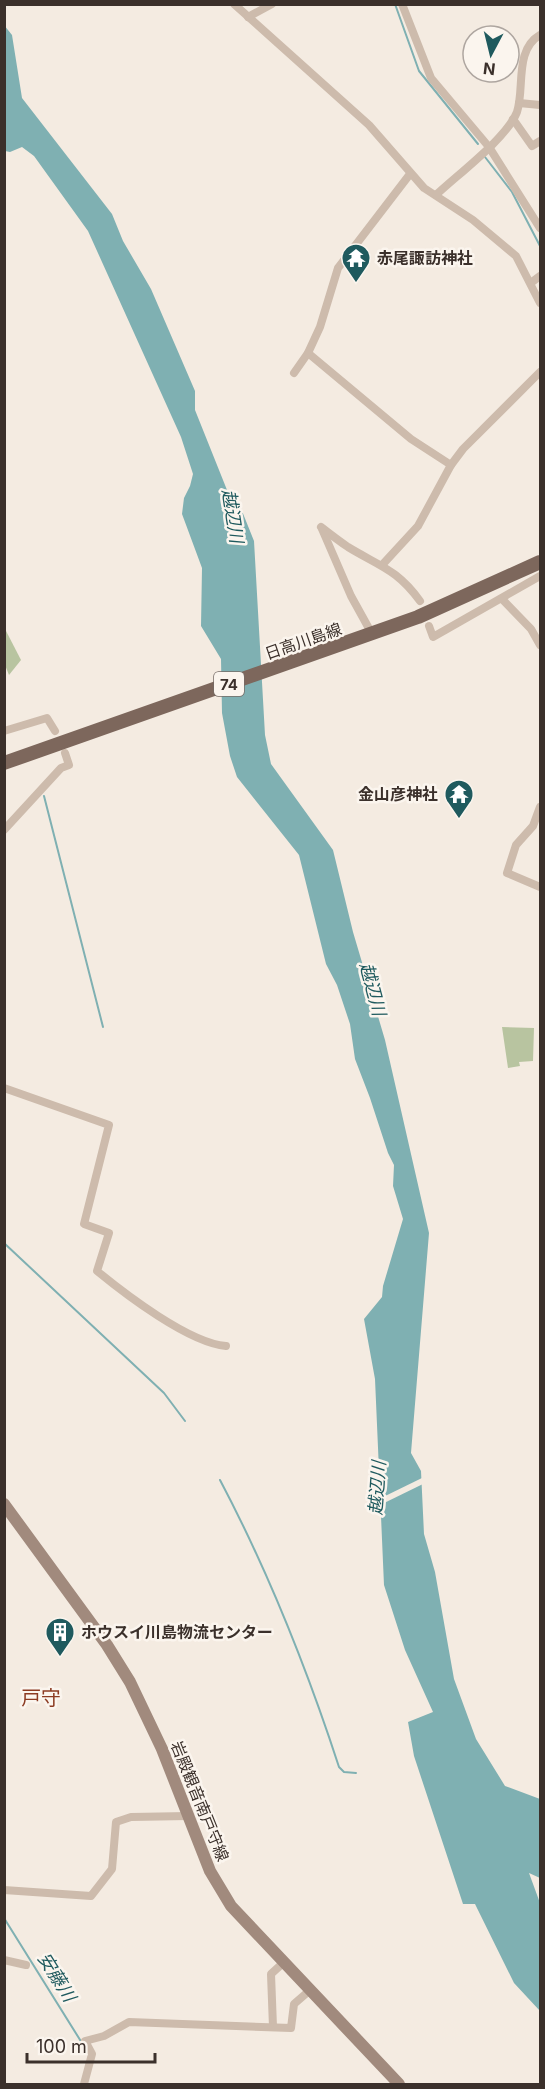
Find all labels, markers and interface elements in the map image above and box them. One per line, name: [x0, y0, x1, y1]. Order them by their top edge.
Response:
north arrow: [461, 24, 521, 84]
text: N: [482, 58, 496, 80]
temple icon: 赤尾諏訪神社: [340, 242, 372, 284]
place label: 赤尾諏訪神社: [377, 248, 473, 268]
water label: 越辺川: [218, 488, 248, 546]
street label: 日高川島線: [262, 619, 344, 663]
road number: 74: [214, 672, 244, 696]
temple icon: 金山彦神社: [443, 778, 475, 820]
place label: 金山彦神社: [358, 784, 438, 804]
water label: 越辺川: [356, 960, 391, 1020]
water label: 越辺川: [365, 1458, 389, 1516]
building icon: ホウスイ川島物流センター: [44, 1616, 76, 1658]
place label: ホウスイ川島物流センター: [81, 1622, 273, 1642]
district label: 戸守: [21, 1686, 61, 1710]
street label: 岩殿観音南戸守線: [167, 1738, 233, 1864]
water label: 安藤川: [34, 1949, 81, 2007]
scale bar: [27, 2026, 154, 2064]
text: 100 m: [36, 2036, 87, 2057]

